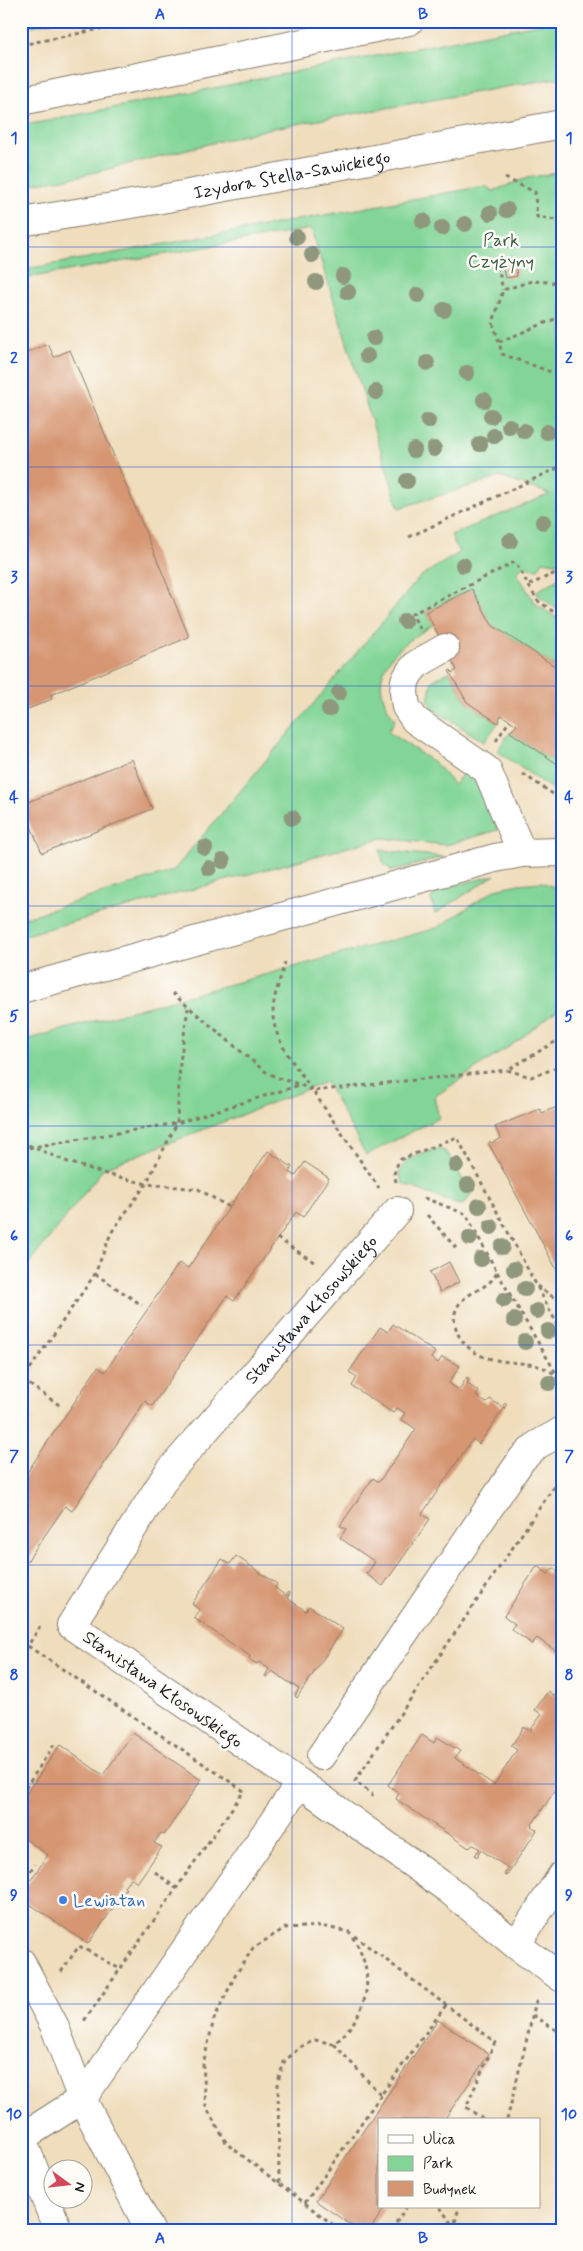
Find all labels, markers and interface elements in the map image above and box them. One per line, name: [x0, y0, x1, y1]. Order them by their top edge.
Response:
text: A: [155, 4, 165, 25]
text: B: [418, 4, 428, 25]
text: 1: [10, 128, 18, 149]
text: 1: [565, 128, 573, 149]
street label: Izydora Stella-Sawickiego: [192, 145, 392, 206]
park label: Park Czyżyny: [468, 229, 534, 274]
text: 2: [10, 348, 18, 369]
text: 2: [565, 348, 573, 369]
text: 3: [10, 567, 18, 588]
text: 3: [565, 567, 573, 588]
text: 4: [9, 787, 19, 808]
text: 4: [564, 787, 574, 808]
text: 5: [9, 1006, 19, 1027]
text: 5: [564, 1006, 574, 1027]
text: 6: [10, 1226, 18, 1247]
text: 6: [565, 1226, 573, 1247]
street label: Stanisława Kłosowskiego: [240, 1231, 383, 1390]
text: 7: [9, 1446, 19, 1467]
text: 7: [564, 1446, 574, 1467]
street label: Stanisława Kłosowskiego: [77, 1625, 247, 1756]
text: 8: [9, 1665, 19, 1686]
text: 8: [564, 1665, 574, 1686]
text: 9: [10, 1885, 18, 1906]
text: 9: [565, 1885, 573, 1906]
place label: Lewiatan: [73, 1889, 145, 1913]
marker: Lewiatan: [57, 1894, 69, 1906]
text: 10: [6, 2104, 22, 2125]
text: 10: [561, 2104, 577, 2125]
legend: [378, 2118, 540, 2208]
text: Ulica: [423, 2130, 456, 2150]
text: Park: [423, 2154, 453, 2174]
north arrow: [42, 2158, 92, 2208]
text: N: [70, 2180, 89, 2194]
text: Budynek: [423, 2180, 477, 2200]
text: A: [155, 2228, 165, 2249]
text: B: [418, 2228, 428, 2249]

